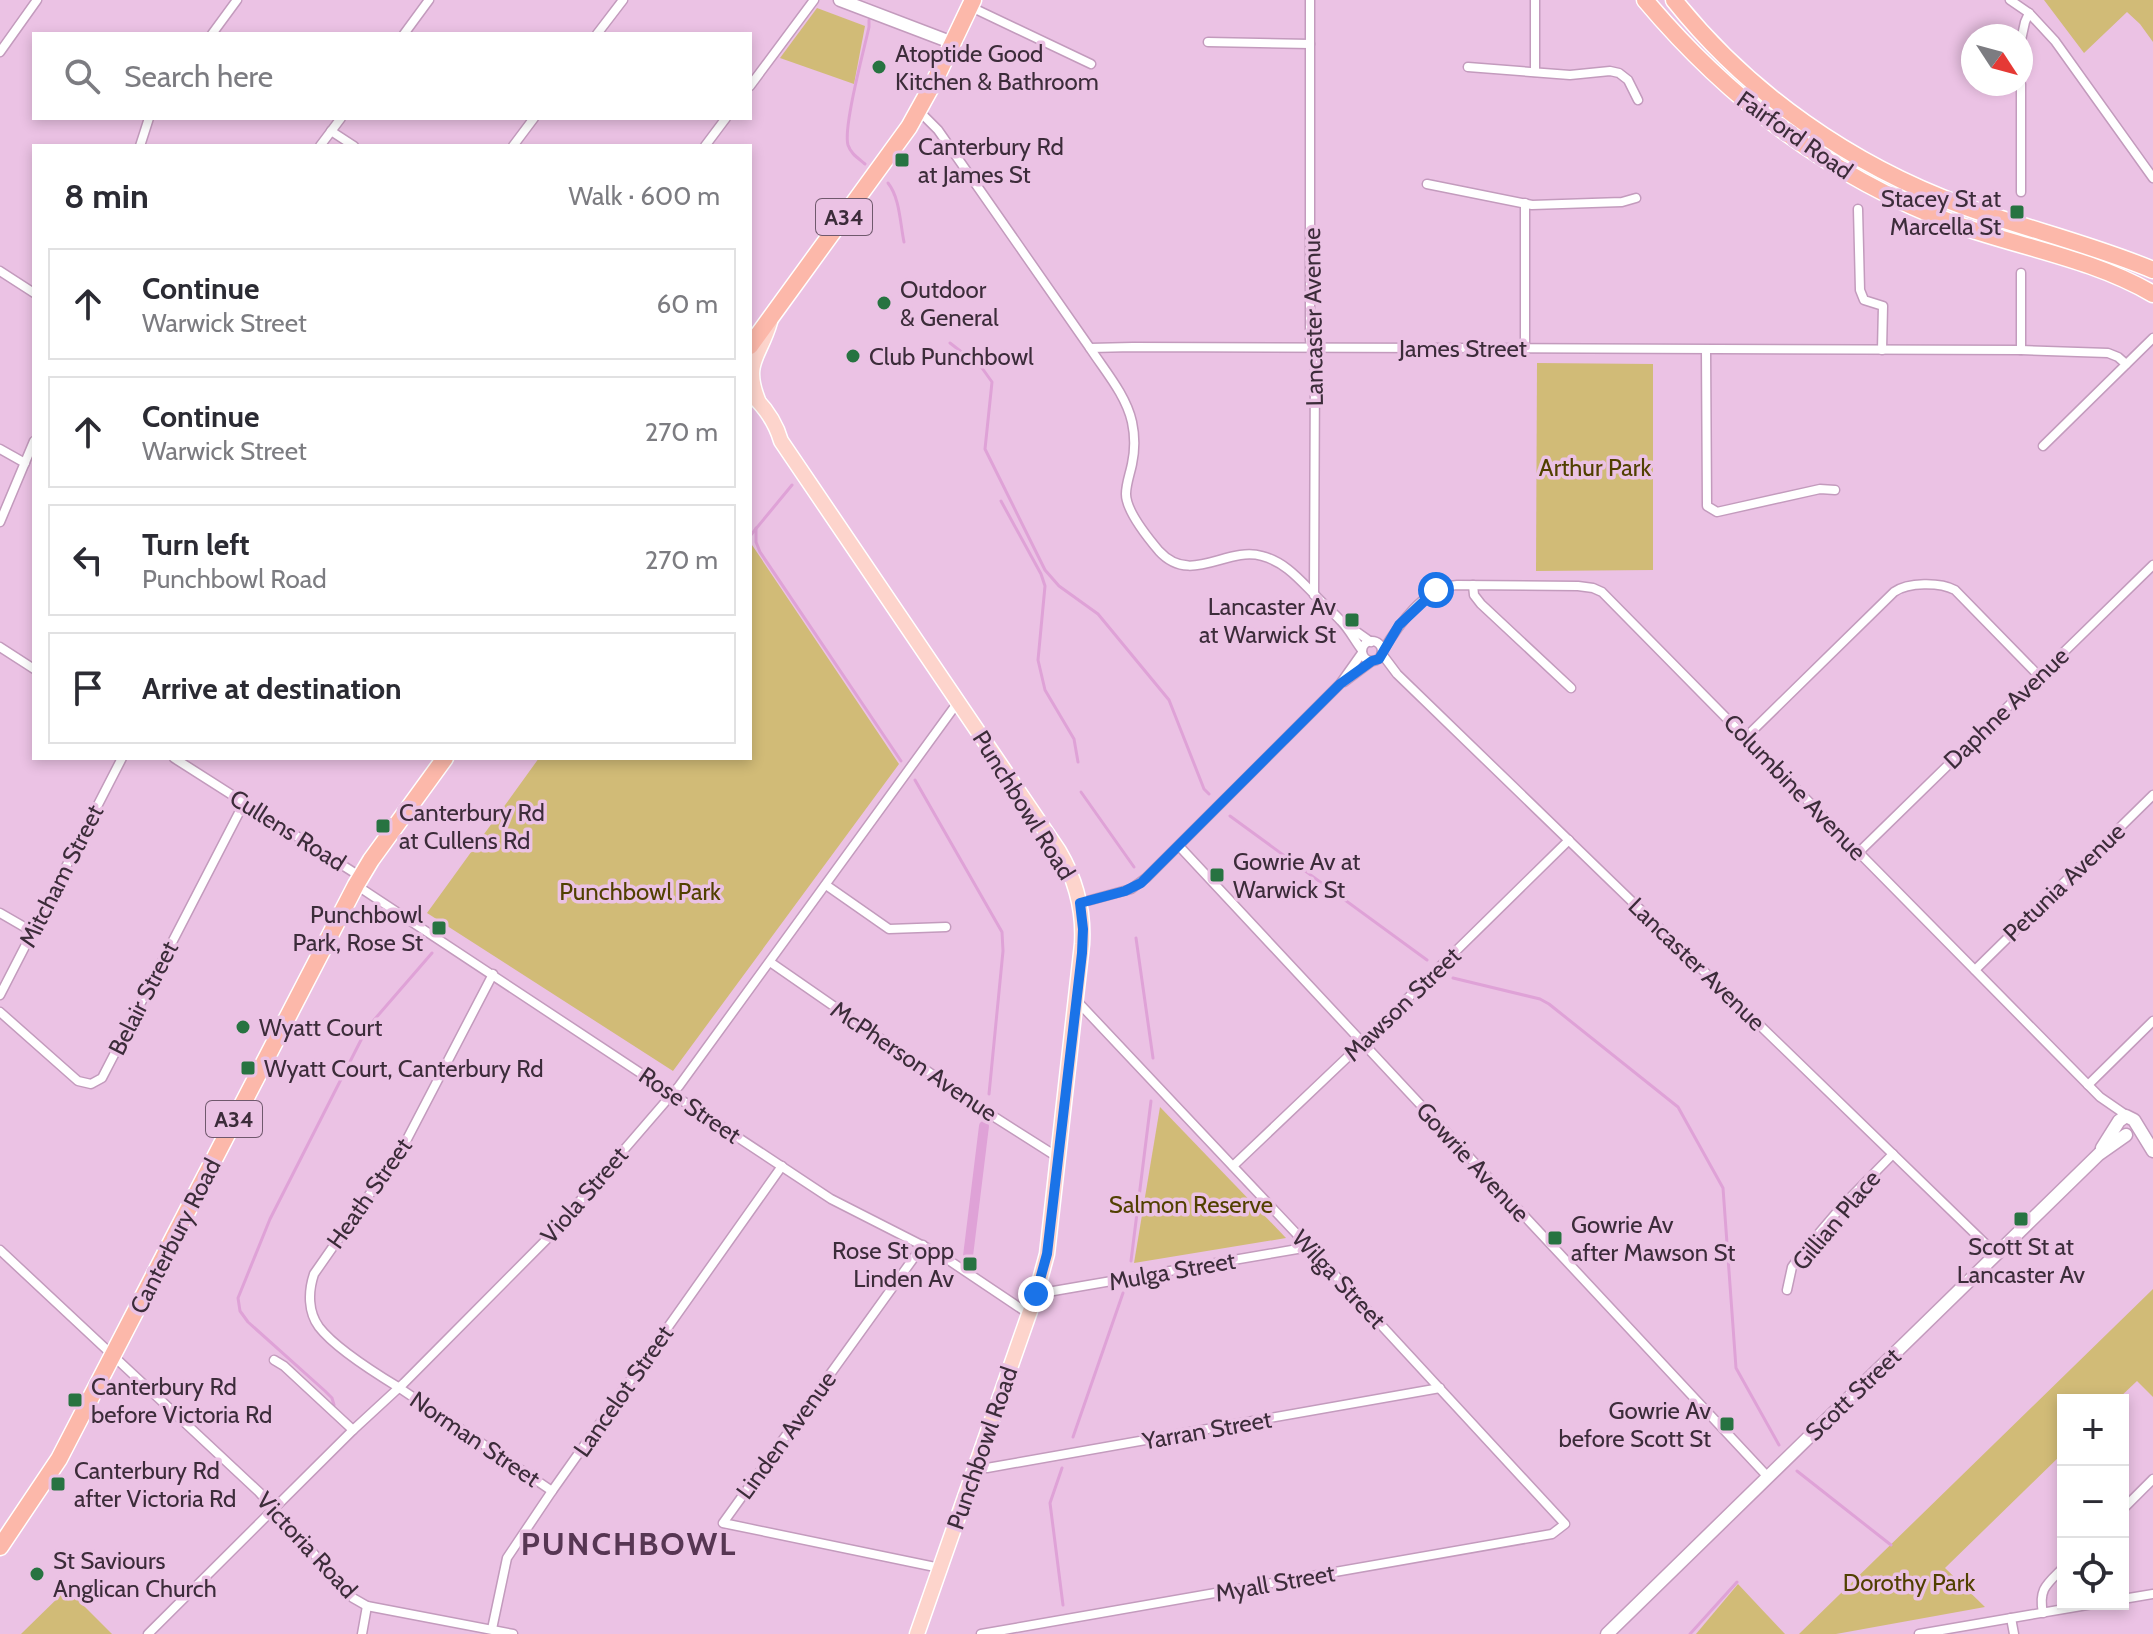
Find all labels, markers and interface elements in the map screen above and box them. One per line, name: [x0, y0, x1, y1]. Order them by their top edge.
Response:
north arrow: [1961, 24, 2033, 96]
search box: [32, 32, 752, 120]
place label: Atoptide Good Kitchen & Bathroom: [895, 39, 1099, 96]
icon: search: [60, 54, 104, 98]
text: Search here: [124, 58, 273, 95]
marker: Atoptide Good Kitchen & Bathroom: [870, 58, 888, 76]
street label: Fairford Road: [1732, 85, 1858, 185]
place label: Canterbury Rd at James St: [918, 132, 1064, 189]
marker: Canterbury Rd at James St: [893, 151, 911, 169]
text: 8 min: [64, 175, 149, 217]
text: Walk · 600 m: [569, 180, 720, 212]
place label: Stacey St at Marcella St: [1881, 184, 2001, 241]
road number: A34: [816, 199, 872, 235]
marker: Stacey St at Marcella St: [2008, 203, 2026, 221]
street label: Lancaster Avenue: [1297, 227, 1329, 407]
text: Continue: [142, 270, 259, 307]
place label: Outdoor & General: [900, 275, 999, 332]
icon: ahead: [66, 282, 110, 326]
text: 60 m: [656, 288, 718, 320]
marker: Outdoor & General: [875, 294, 893, 312]
text: Warwick Street: [142, 307, 307, 339]
street label: James Street: [1398, 334, 1527, 363]
place label: Club Punchbowl: [869, 342, 1034, 371]
marker: Club Punchbowl: [844, 347, 862, 365]
text: Continue: [142, 398, 259, 435]
icon: ahead: [66, 410, 110, 454]
text: 270 m: [645, 416, 718, 448]
text: Warwick Street: [142, 435, 307, 467]
park label: Arthur Park: [1539, 453, 1651, 482]
text: Turn left: [142, 526, 250, 563]
icon: left: [66, 538, 110, 582]
text: 270 m: [645, 544, 718, 576]
text: Punchbowl Road: [142, 563, 327, 595]
route start: [1418, 572, 1454, 608]
place label: Lancaster Av at Warwick St: [1199, 592, 1336, 649]
marker: Lancaster Av at Warwick St: [1343, 611, 1361, 629]
street label: Daphne Avenue: [1938, 641, 2074, 775]
icon: arrive: [66, 666, 110, 710]
text: Arrive at destination: [142, 670, 402, 707]
street label: Columbine Avenue: [1718, 708, 1872, 866]
street label: Punchbowl Road: [967, 725, 1081, 885]
street label: Cullens Road: [225, 783, 351, 877]
place label: Canterbury Rd at Cullens Rd: [399, 798, 545, 855]
street label: Mitcham Street: [13, 800, 109, 952]
marker: Canterbury Rd at Cullens Rd: [374, 817, 392, 835]
street label: Petunia Avenue: [1997, 817, 2131, 947]
place label: Gowrie Av at Warwick St: [1233, 847, 1360, 904]
marker: Gowrie Av at Warwick St: [1208, 866, 1226, 884]
park label: Punchbowl Park: [559, 877, 721, 906]
street label: Lancaster Avenue: [1623, 892, 1771, 1036]
place label: Punchbowl Park, Rose St: [293, 900, 423, 957]
marker: Punchbowl Park, Rose St: [430, 919, 448, 937]
street label: Belair Street: [102, 936, 184, 1060]
street label: Mawson Street: [1337, 941, 1467, 1067]
street label: McPherson Avenue: [825, 995, 1003, 1127]
place label: Wyatt Court: [259, 1013, 382, 1042]
marker: Wyatt Court: [234, 1018, 252, 1036]
place label: Wyatt Court, Canterbury Rd: [264, 1054, 544, 1083]
marker: Wyatt Court, Canterbury Rd: [239, 1059, 257, 1077]
street label: Rose Street: [634, 1060, 746, 1150]
street label: Gowrie Avenue: [1410, 1096, 1536, 1228]
road number: A34: [206, 1101, 262, 1137]
street label: Heath Street: [320, 1132, 418, 1254]
street label: Viola Street: [534, 1141, 634, 1249]
street label: Canterbury Road: [123, 1153, 227, 1319]
street label: Gillian Place: [1786, 1164, 1886, 1276]
park label: Salmon Reserve: [1109, 1190, 1273, 1219]
place label: Gowrie Av after Mawson St: [1571, 1210, 1735, 1267]
marker: Scott St at Lancaster Av: [2012, 1210, 2030, 1228]
street label: Wilga Street: [1286, 1224, 1392, 1334]
marker: Gowrie Av after Mawson St: [1546, 1229, 1564, 1247]
place label: Scott St at Lancaster Av: [1957, 1232, 2085, 1289]
place label: Rose St opp Linden Av: [832, 1236, 954, 1293]
street label: Mulga Street: [1106, 1246, 1238, 1296]
marker: Rose St opp Linden Av: [961, 1255, 979, 1273]
route end: [1018, 1276, 1054, 1312]
street label: Lancelot Street: [567, 1320, 679, 1462]
street label: Scott Street: [1799, 1342, 1907, 1446]
street label: Punchbowl Road: [941, 1363, 1023, 1533]
street label: Linden Avenue: [730, 1365, 842, 1505]
place label: Canterbury Rd before Victoria Rd: [91, 1372, 272, 1429]
street label: Norman Street: [405, 1385, 545, 1493]
marker: Canterbury Rd before Victoria Rd: [66, 1391, 84, 1409]
map controls: [2057, 1394, 2129, 1610]
button: +: [2057, 1394, 2129, 1466]
place label: Gowrie Av before Scott St: [1558, 1396, 1711, 1453]
street label: Yarran Street: [1139, 1404, 1274, 1456]
marker: Gowrie Av before Scott St: [1718, 1415, 1736, 1433]
place label: Canterbury Rd after Victoria Rd: [74, 1456, 236, 1513]
button: −: [2057, 1466, 2129, 1538]
marker: Canterbury Rd after Victoria Rd: [49, 1475, 67, 1493]
street label: Victoria Road: [251, 1486, 363, 1604]
district label: PUNCHBOWL: [521, 1524, 737, 1563]
button: locate: [2057, 1538, 2129, 1610]
place label: St Saviours Anglican Church: [53, 1546, 217, 1603]
street label: Myall Street: [1213, 1558, 1337, 1608]
marker: St Saviours Anglican Church: [28, 1565, 46, 1583]
park label: Dorothy Park: [1843, 1568, 1975, 1597]

